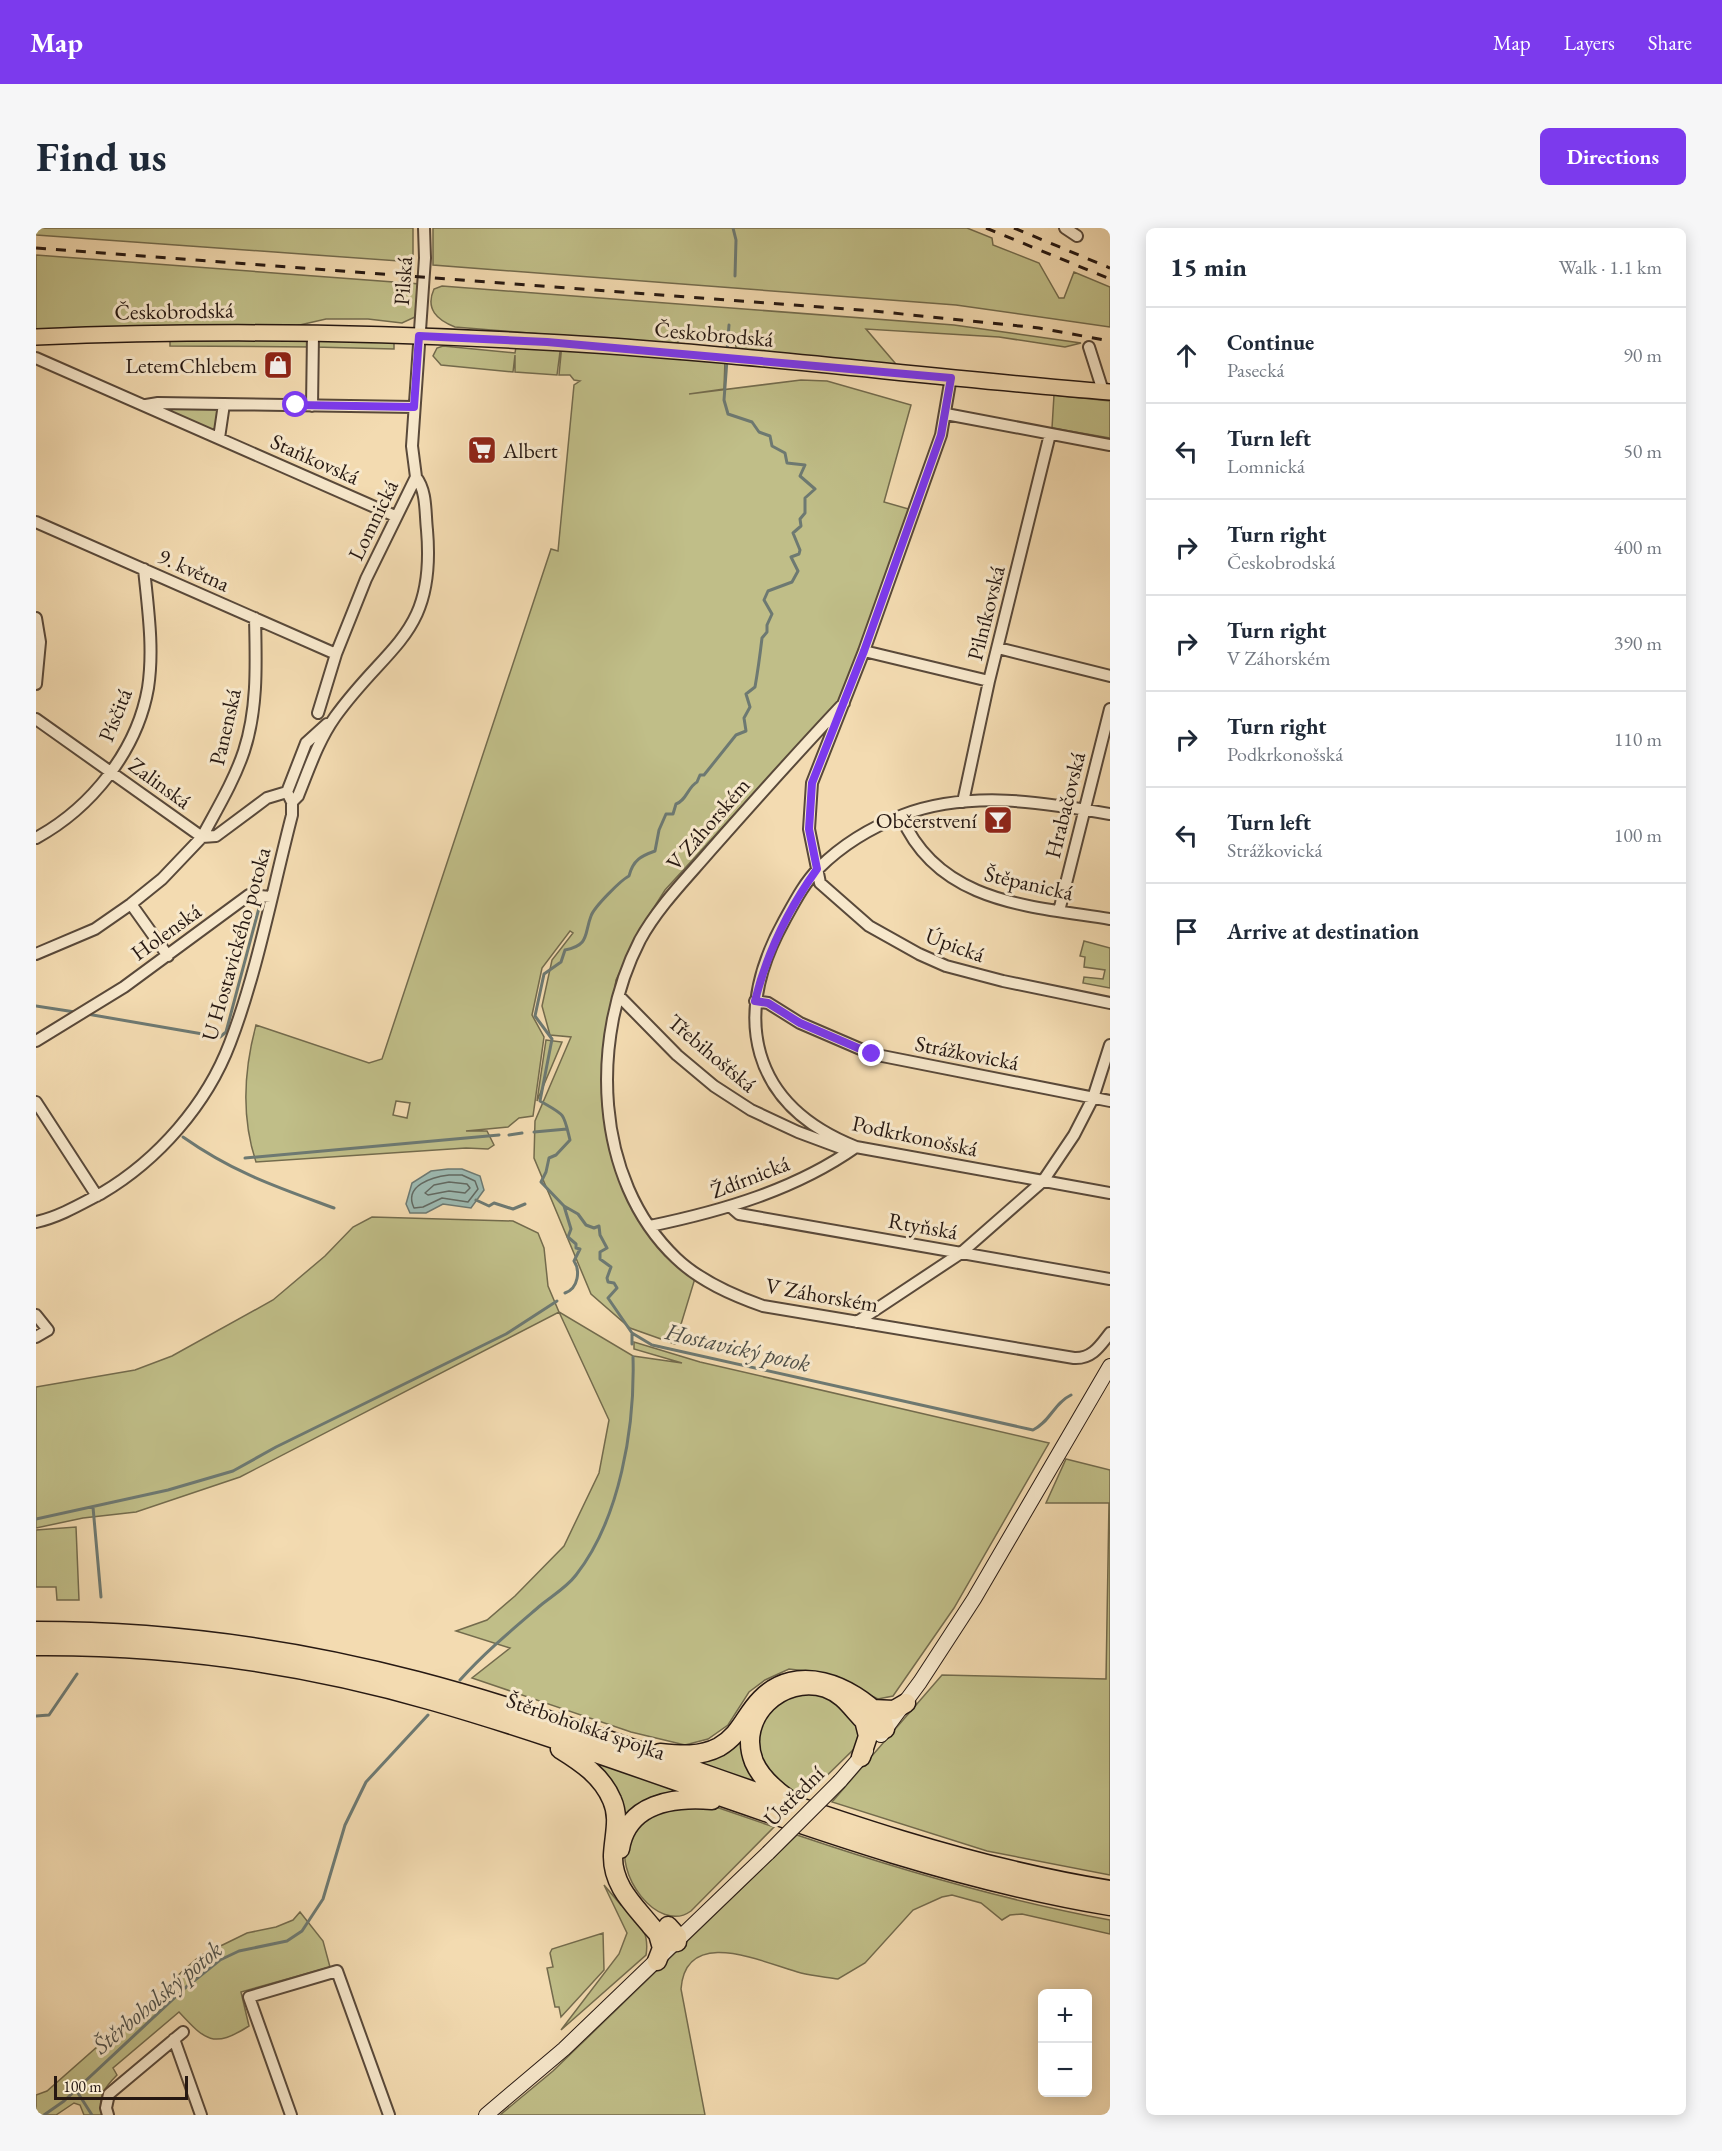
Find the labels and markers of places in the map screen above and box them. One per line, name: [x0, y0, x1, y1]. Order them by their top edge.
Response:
shop icon: LetemChlebem: [262, 349, 294, 381]
place label: LetemChlebem: [125, 351, 257, 380]
supermarket icon: Albert: [466, 434, 498, 466]
place label: Albert: [502, 436, 558, 465]
bar icon: Občerstvení: [982, 804, 1014, 836]
place label: Občerstvení: [876, 806, 978, 835]

